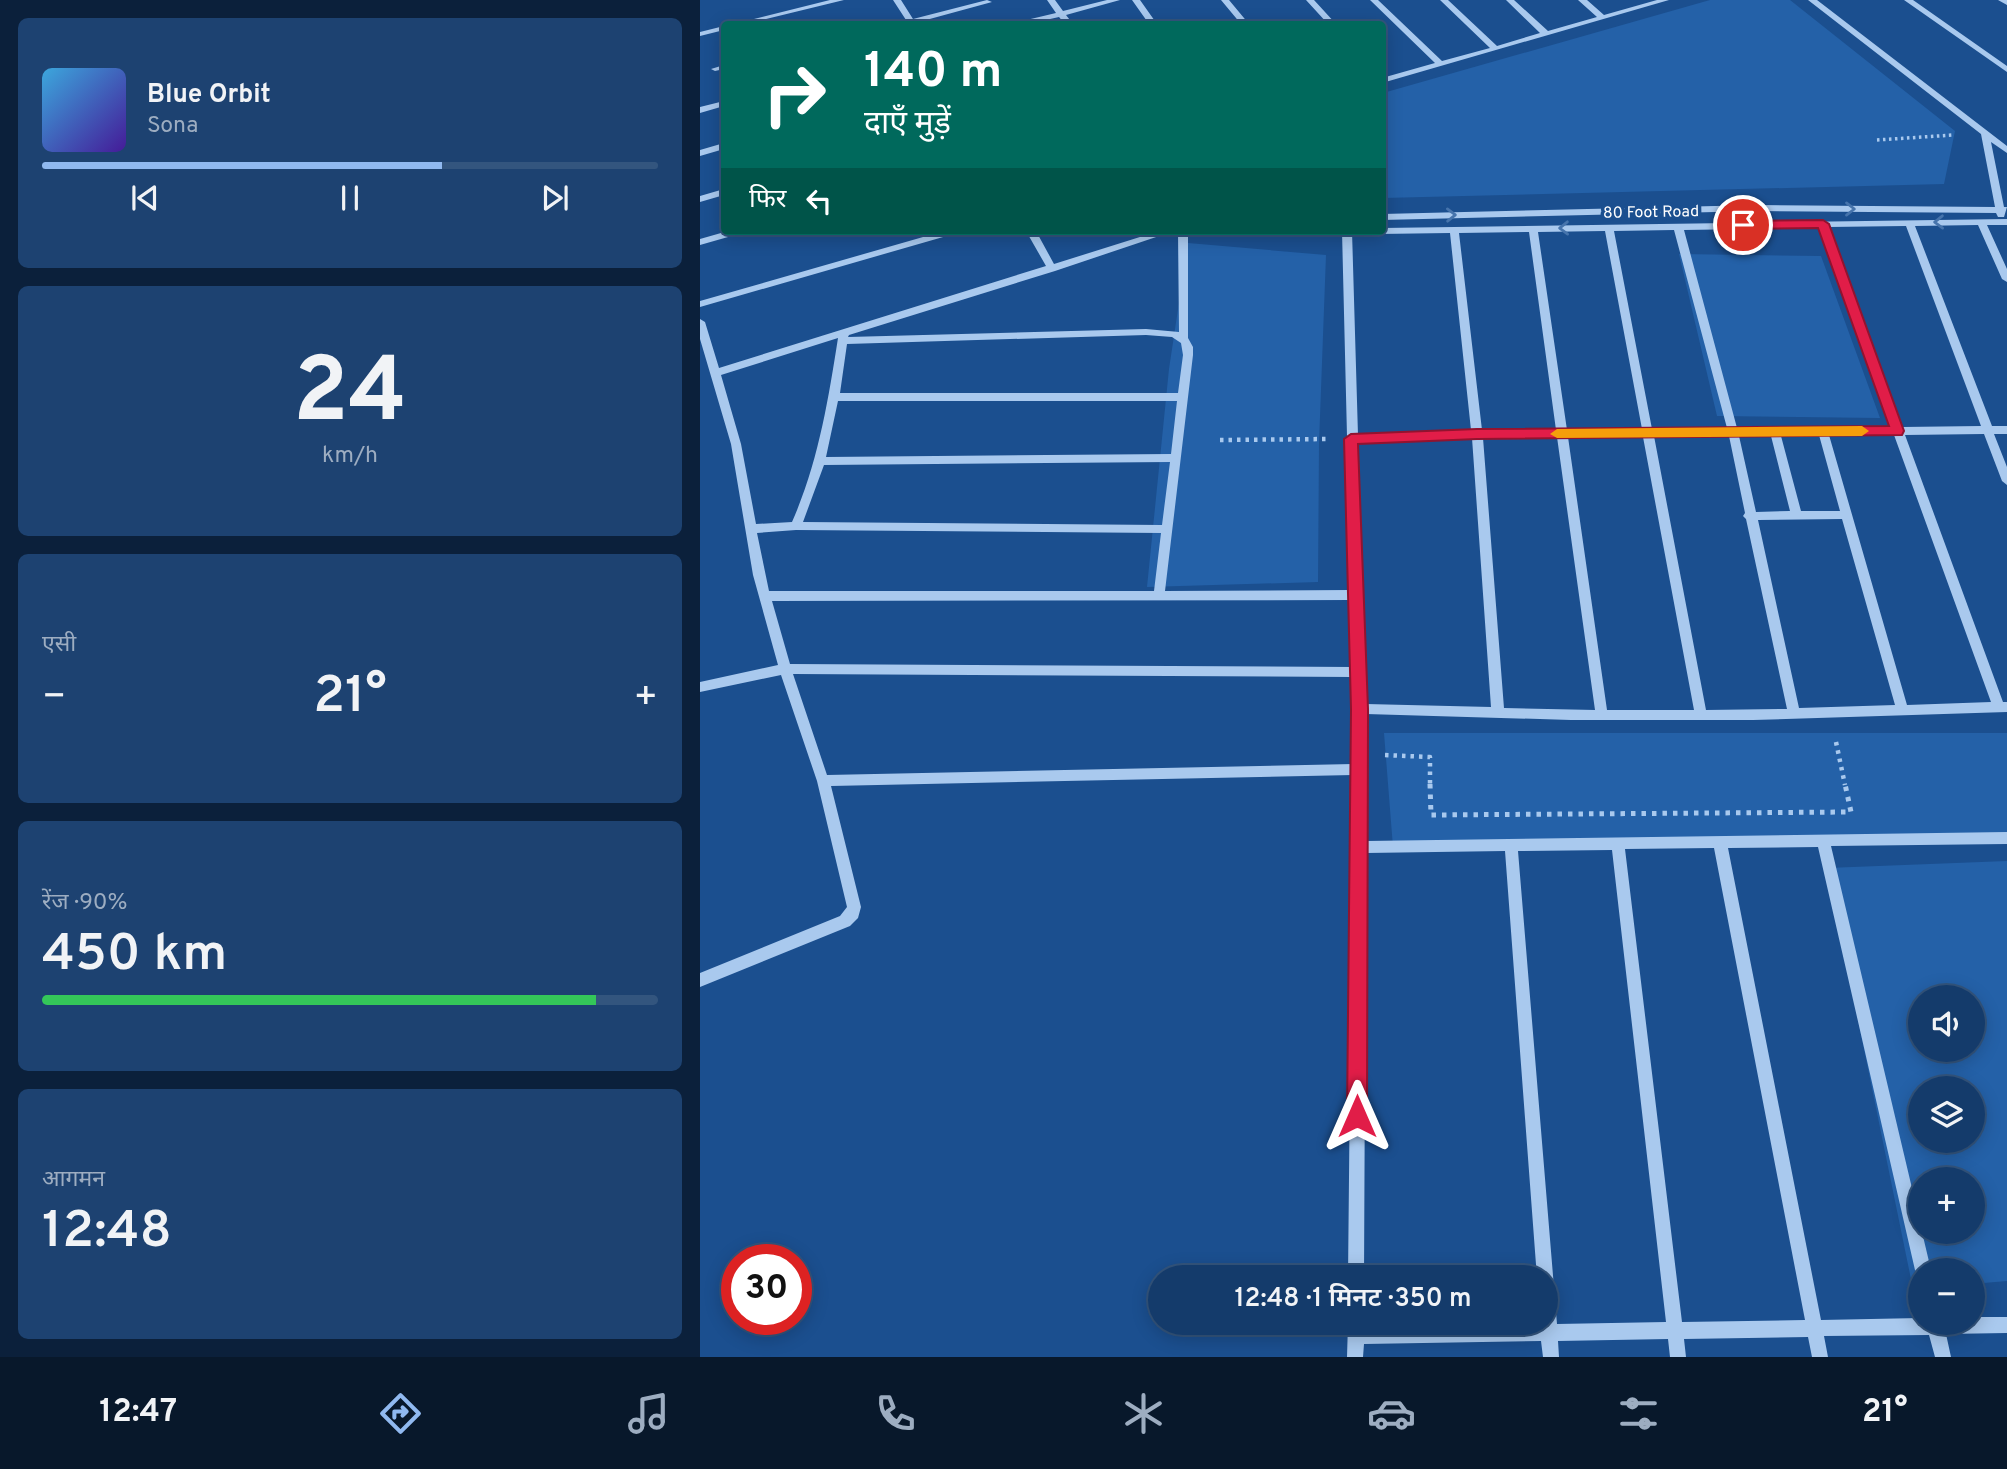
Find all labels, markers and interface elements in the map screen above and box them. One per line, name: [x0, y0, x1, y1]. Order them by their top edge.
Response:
text: 140 m: [864, 43, 1003, 105]
icon: right: [749, 49, 840, 140]
text: Blue Orbit: [147, 79, 271, 112]
text: दाएँ मुड़ें: [864, 105, 951, 145]
text: Sona: [147, 112, 198, 141]
icon: previous: [126, 179, 164, 217]
icon: pause: [331, 179, 369, 217]
icon: next: [536, 179, 574, 217]
icon: left: [800, 182, 838, 220]
text: फिर: [749, 184, 786, 217]
pin: [1713, 195, 1773, 255]
one-way arrow: [1845, 201, 1855, 217]
street label: 80 Foot Road: [1603, 202, 1699, 224]
icon: arrive: [1724, 206, 1762, 244]
one-way arrow: [1446, 207, 1456, 223]
one-way arrow: [1933, 215, 1944, 230]
one-way arrow: [1559, 220, 1569, 236]
text: 24: [293, 339, 407, 454]
text: km/h: [322, 442, 378, 471]
text: एसी: [42, 631, 76, 660]
text: 21°: [313, 665, 387, 731]
text: −: [42, 674, 67, 723]
text: +: [633, 674, 658, 723]
text: रेंज · 90%: [42, 889, 128, 918]
text: 450 km: [42, 923, 227, 989]
map controls: [1908, 985, 1985, 1335]
button: sound: [1908, 985, 1985, 1062]
button: layers: [1908, 1076, 1985, 1153]
position arrow: [1320, 1079, 1394, 1153]
text: आगमन: [42, 1166, 105, 1195]
button: +: [1908, 1167, 1985, 1244]
text: 12:48: [42, 1200, 172, 1266]
speed limit sign: 30: [721, 1244, 812, 1335]
button: −: [1908, 1258, 1985, 1335]
text: 12:48 · 1 मिनट · 350 m: [1234, 1283, 1472, 1316]
icon: directions: [376, 1389, 425, 1438]
icon: music: [624, 1389, 673, 1438]
icon: phone: [871, 1389, 920, 1438]
icon: climate: [1119, 1389, 1168, 1438]
icon: car: [1367, 1389, 1416, 1438]
icon: filters: [1614, 1389, 1663, 1438]
text: 12:47: [99, 1393, 177, 1433]
text: 21°: [1862, 1393, 1908, 1433]

